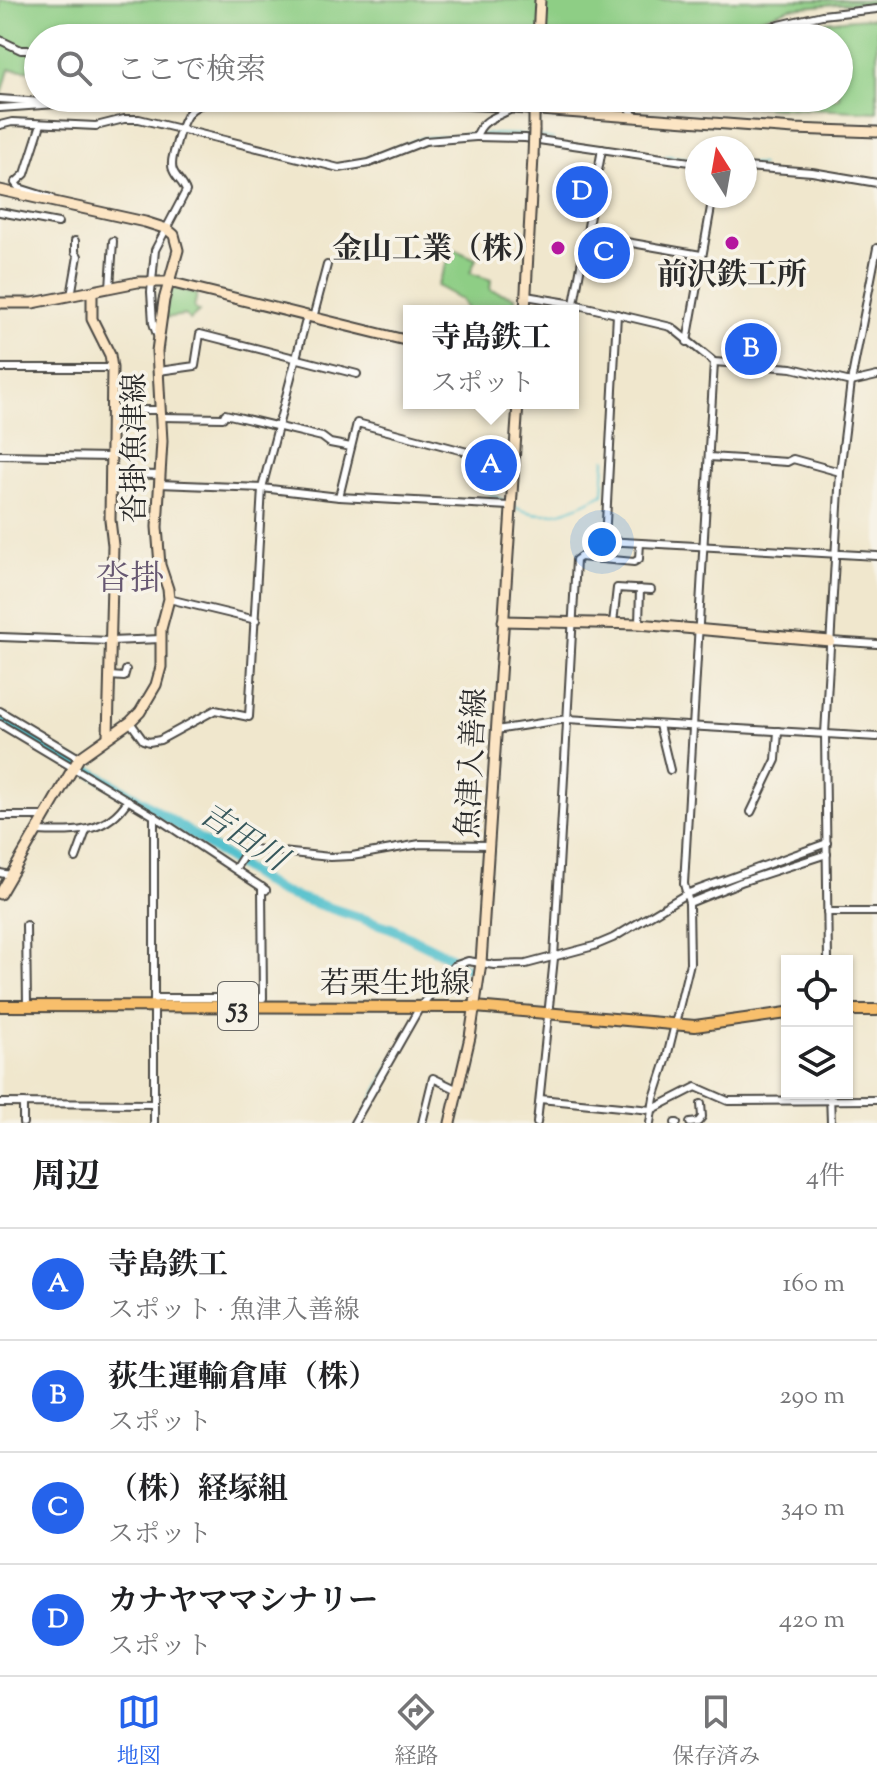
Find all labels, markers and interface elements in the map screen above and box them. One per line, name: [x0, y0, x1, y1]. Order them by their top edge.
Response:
search box: [24, 24, 853, 112]
icon: search: [52, 46, 96, 90]
text: ここで検索: [116, 50, 266, 93]
north arrow: [685, 136, 757, 208]
pin: D: [556, 162, 608, 222]
pin: C: [578, 223, 630, 283]
place label: 金山工業（株）: [332, 229, 542, 272]
marker: 前沢鉄工所: [723, 234, 741, 252]
marker: 金山工業（株）: [549, 239, 567, 257]
place label: 前沢鉄工所: [657, 255, 807, 298]
popup: [403, 305, 579, 409]
text: 寺島鉄工: [431, 318, 551, 361]
pin: B: [725, 319, 777, 379]
text: スポット: [431, 366, 535, 403]
street label: 沓掛魚津線: [115, 373, 158, 523]
pin: A: [465, 435, 517, 495]
your location: [582, 522, 622, 562]
district label: 沓掛: [96, 556, 164, 605]
street label: 魚津入善線: [448, 687, 499, 839]
water label: 吉田川: [190, 793, 298, 886]
map controls: [781, 955, 853, 1099]
button: locate: [781, 955, 853, 1027]
street label: 若栗生地線: [320, 964, 470, 1007]
road number: 53: [218, 982, 258, 1030]
button: layers: [781, 1027, 853, 1099]
text: 周辺: [32, 1154, 100, 1203]
text: 4件: [806, 1159, 845, 1196]
text: 寺島鉄工: [108, 1245, 228, 1288]
text: A: [47, 1266, 69, 1303]
text: 160 m: [782, 1266, 845, 1303]
text: スポット · 魚津入善線: [108, 1293, 360, 1330]
text: 荻生運輸倉庫（株）: [108, 1357, 378, 1400]
text: B: [50, 1378, 66, 1415]
text: 290 m: [779, 1378, 845, 1415]
text: スポット: [108, 1405, 212, 1442]
text: （株）経塚組: [108, 1469, 288, 1512]
text: C: [48, 1490, 68, 1527]
text: 340 m: [781, 1490, 845, 1527]
text: スポット: [108, 1517, 212, 1554]
text: カナヤママシナリー: [108, 1581, 378, 1624]
text: D: [48, 1602, 68, 1639]
text: 420 m: [779, 1602, 845, 1639]
text: スポット: [108, 1629, 212, 1666]
tab: 地図: [117, 1690, 161, 1774]
tab: 経路: [394, 1690, 438, 1774]
tab: 保存済み: [672, 1690, 760, 1774]

